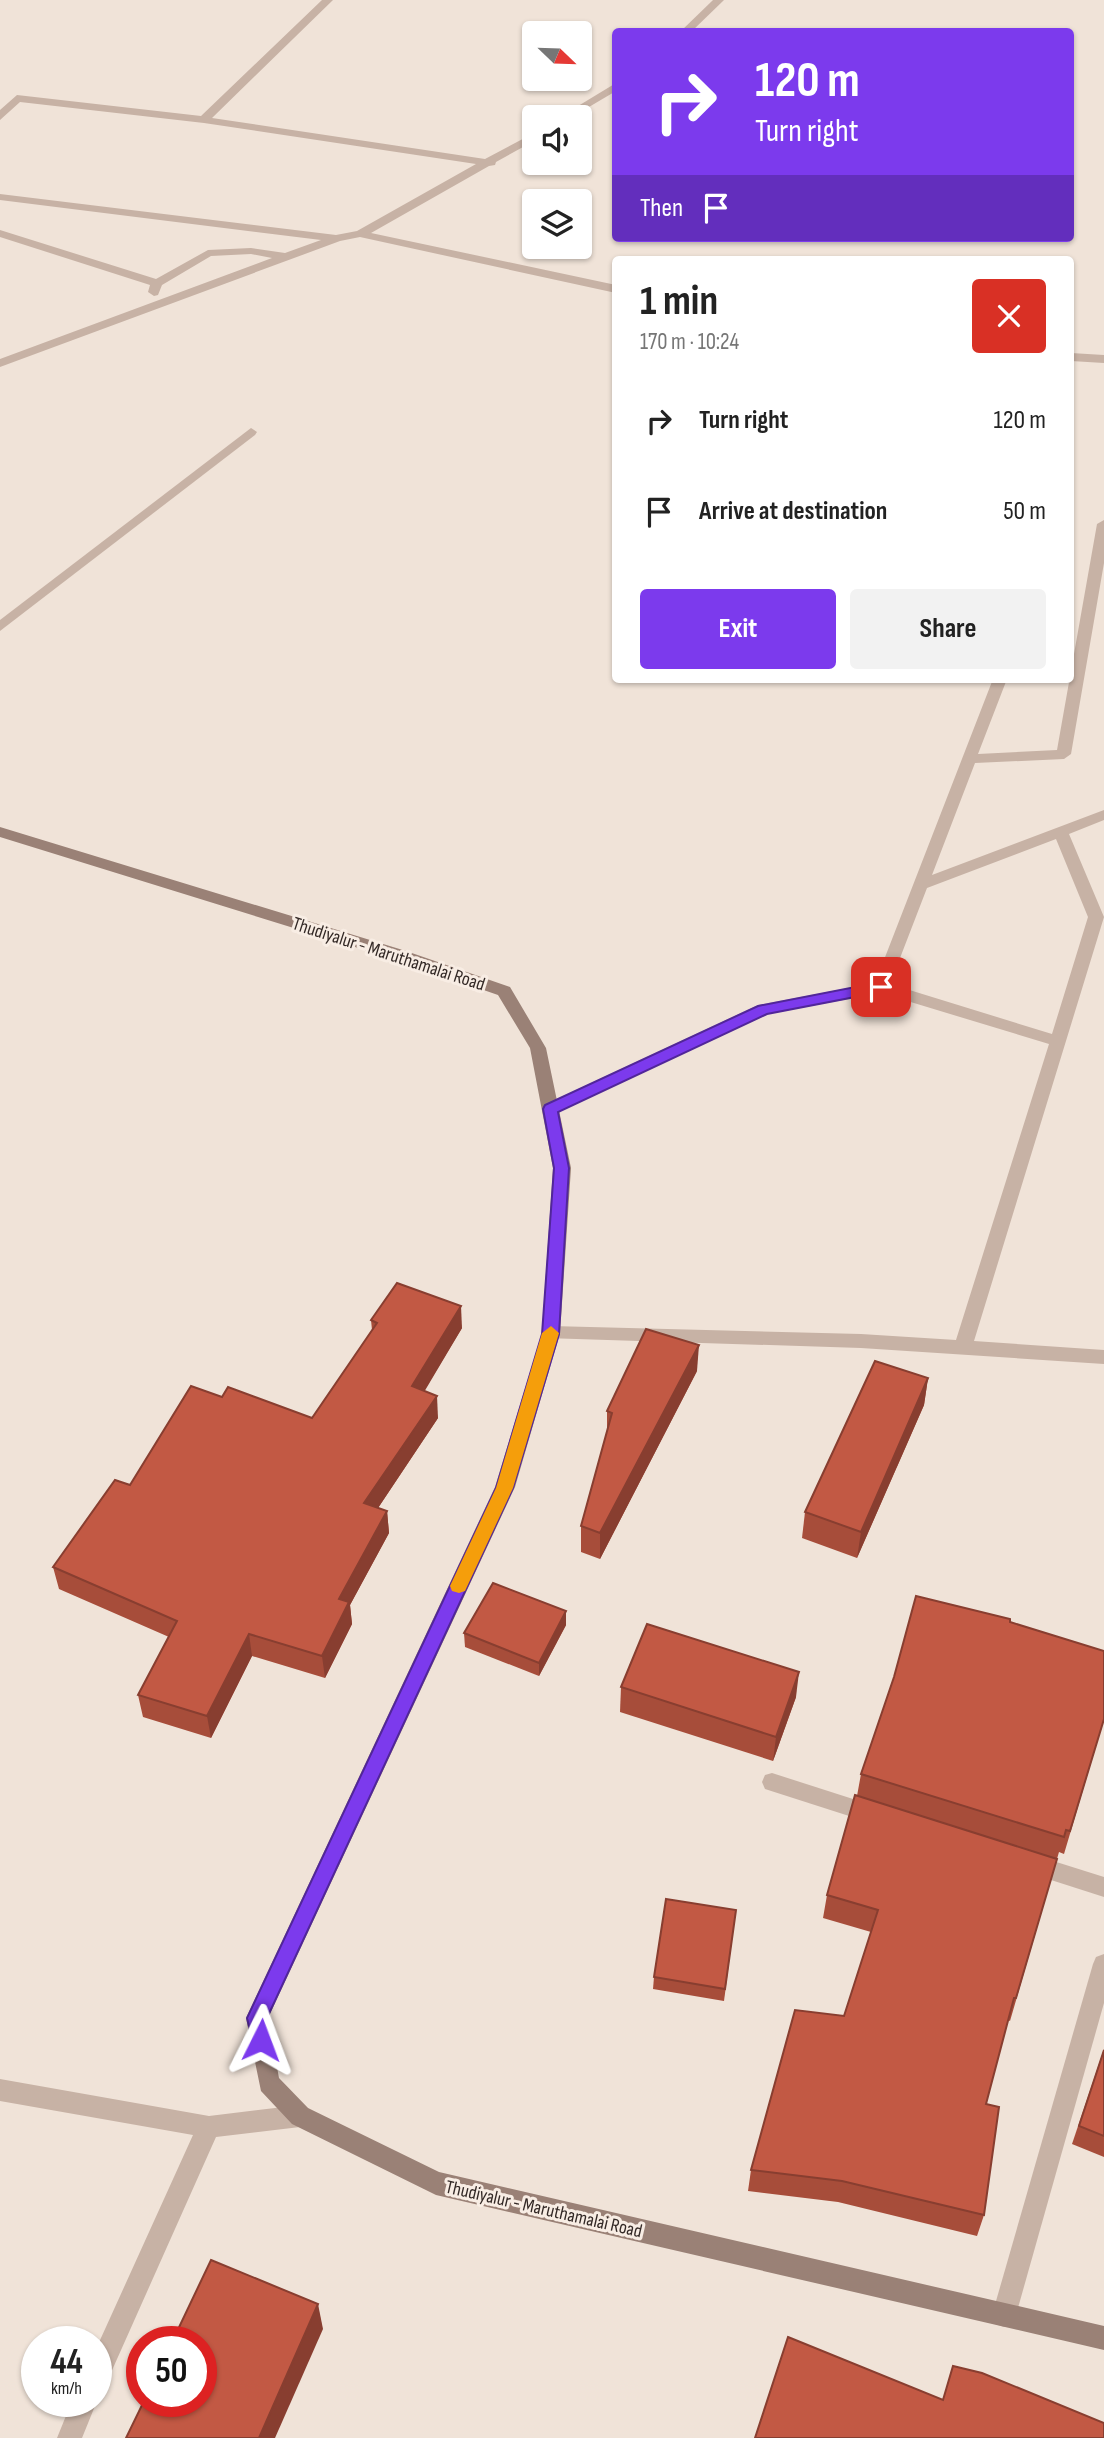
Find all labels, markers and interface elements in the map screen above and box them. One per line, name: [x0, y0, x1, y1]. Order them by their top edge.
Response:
north arrow: [522, 21, 592, 91]
map controls: [522, 21, 592, 259]
text: 120 m: [755, 52, 860, 111]
icon: right: [640, 56, 731, 147]
button: sound: [522, 105, 592, 175]
text: Turn right: [755, 112, 859, 151]
button: layers: [522, 189, 592, 259]
icon: arrive: [697, 189, 735, 227]
text: Then: [640, 193, 683, 224]
text: 1 min: [640, 276, 718, 327]
button: close: [972, 279, 1046, 353]
text: 170 m · 10:24: [640, 328, 739, 356]
icon: right: [640, 402, 678, 440]
text: Turn right: [699, 405, 788, 436]
text: 120 m: [993, 405, 1046, 436]
icon: arrive: [640, 493, 678, 531]
text: Arrive at destination: [699, 496, 887, 527]
text: 50 m: [1003, 496, 1046, 527]
button: Exit: [640, 589, 836, 669]
button: Share: [850, 589, 1046, 669]
street label: Thudiyalur - Maruthamalai Road: [289, 912, 488, 996]
pin: [851, 957, 911, 1017]
icon: arrive: [862, 968, 900, 1006]
position arrow: [224, 2003, 298, 2077]
street label: Thudiyalur - Maruthamalai Road: [443, 2176, 644, 2243]
speed limit sign: 50: [126, 2326, 217, 2417]
text: 44: [50, 2341, 83, 2384]
text: km/h: [51, 2378, 82, 2399]

